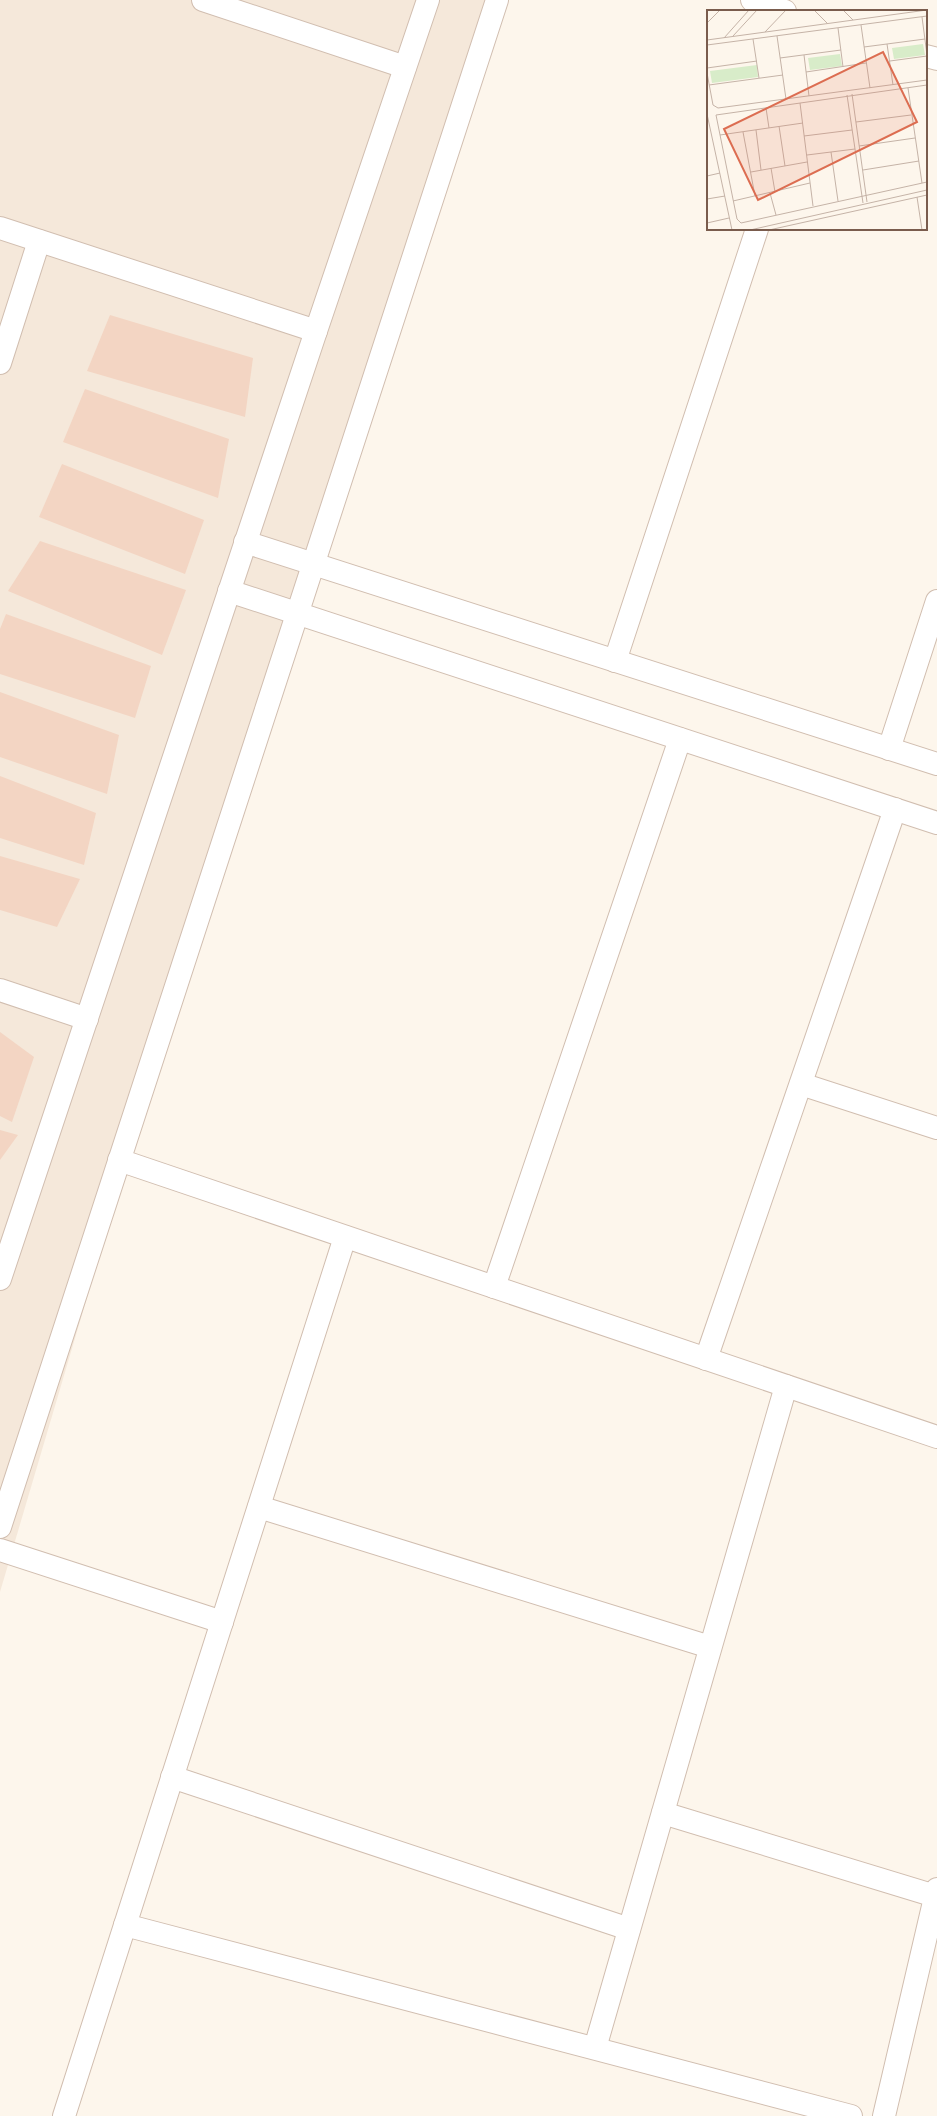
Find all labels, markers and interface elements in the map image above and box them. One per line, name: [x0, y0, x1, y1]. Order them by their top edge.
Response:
inset map: [707, 10, 927, 230]

